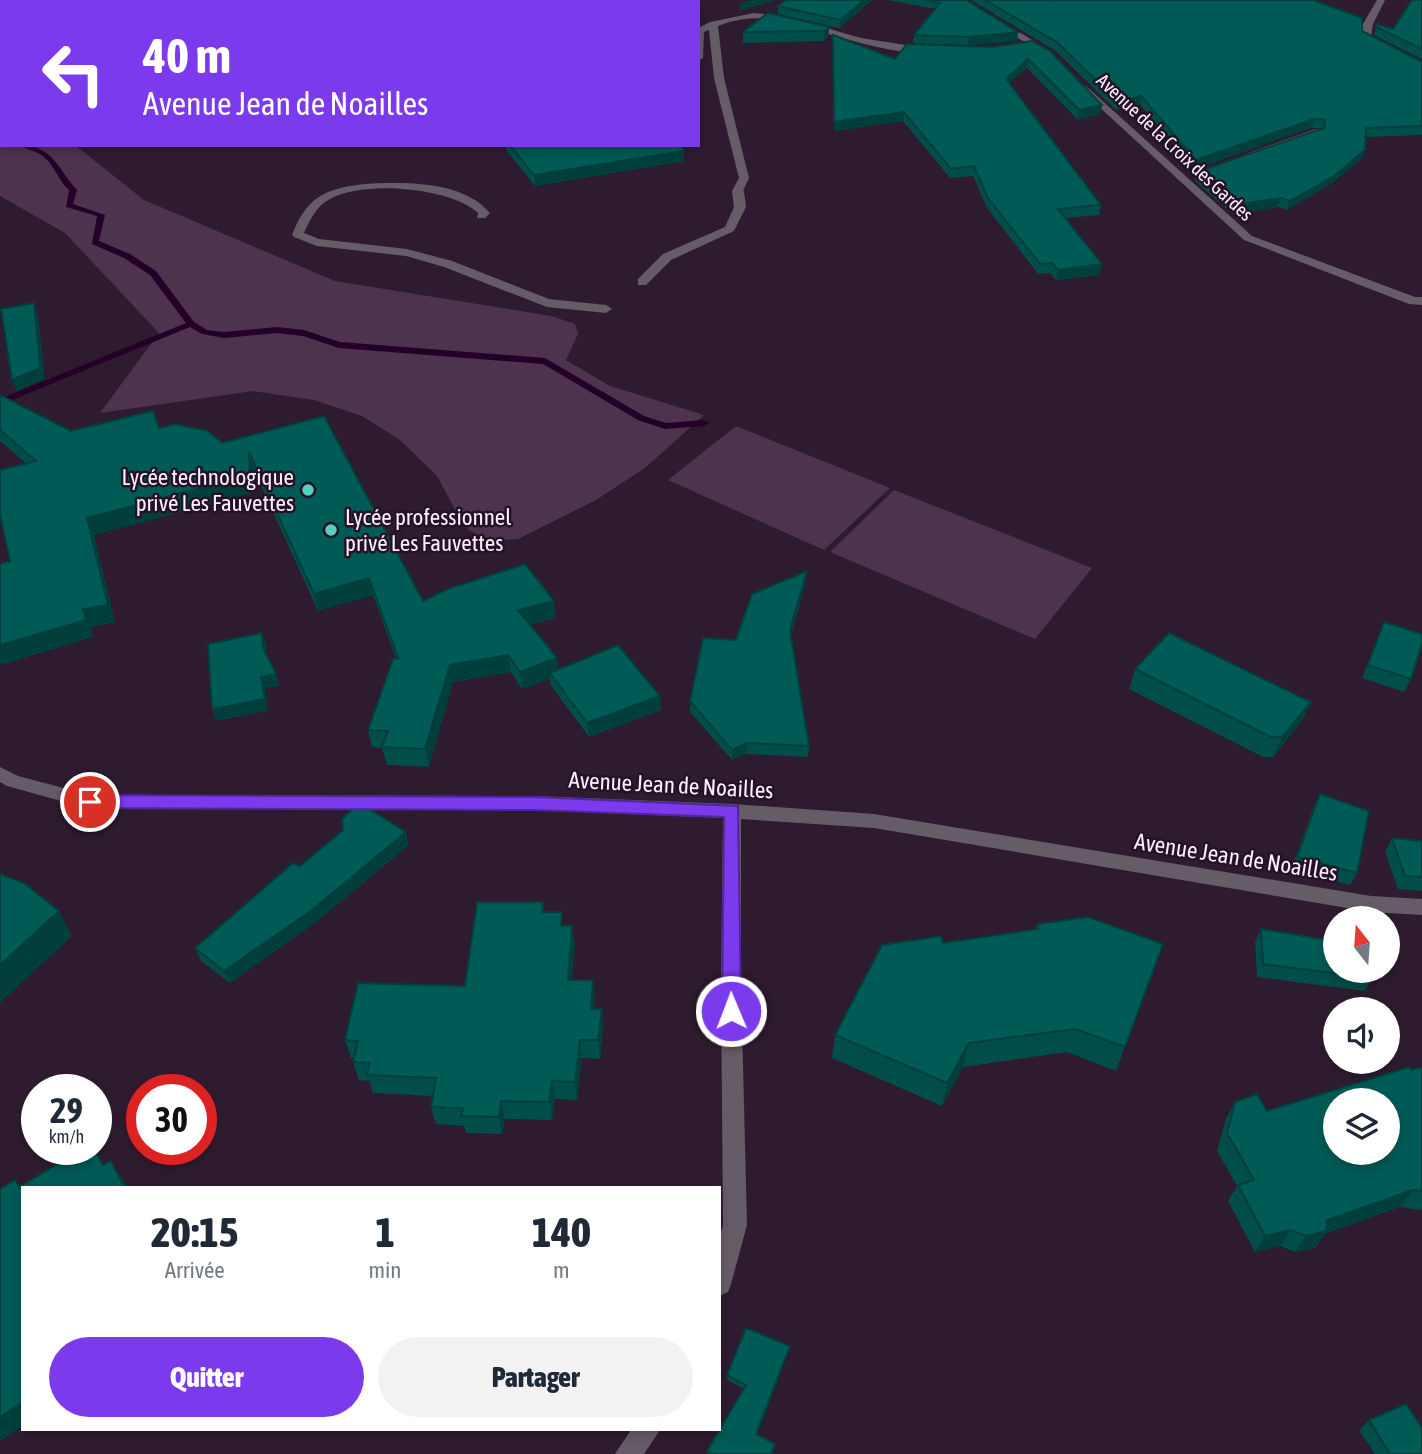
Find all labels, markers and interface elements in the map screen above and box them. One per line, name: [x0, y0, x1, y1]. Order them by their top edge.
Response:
text: 40 m: [143, 27, 231, 83]
icon: left: [28, 28, 119, 119]
street label: Avenue de la Croix des Gardes: [1092, 69, 1258, 225]
text: Avenue Jean de Noailles: [143, 85, 428, 122]
place label: Lycée technologique privé Les Fauvettes: [121, 464, 294, 516]
marker: Lycée technologique privé Les Fauvettes: [300, 482, 316, 498]
place label: Lycée professionnel privé Les Fauvettes: [345, 504, 511, 556]
marker: Lycée professionnel privé Les Fauvettes: [323, 522, 339, 538]
street label: Avenue Jean de Noailles: [568, 767, 774, 803]
pin: [60, 772, 120, 832]
icon: arrive: [71, 783, 109, 821]
street label: Avenue Jean de Noailles: [1133, 828, 1339, 886]
north arrow: [1323, 906, 1400, 984]
map controls: [1323, 906, 1400, 1165]
position arrow: [694, 974, 768, 1048]
button: sound: [1323, 997, 1400, 1074]
speed limit sign: 30: [126, 1074, 217, 1165]
button: layers: [1323, 1088, 1400, 1165]
text: 29: [50, 1090, 83, 1130]
text: km/h: [49, 1126, 84, 1147]
text: 20:15: [151, 1208, 238, 1256]
text: 1: [375, 1208, 395, 1256]
text: 140: [532, 1208, 591, 1256]
text: Arrivée: [165, 1257, 225, 1283]
text: min: [369, 1257, 402, 1283]
text: m: [553, 1257, 570, 1283]
button: Quitter: [49, 1337, 364, 1417]
button: Partager: [378, 1337, 693, 1417]

